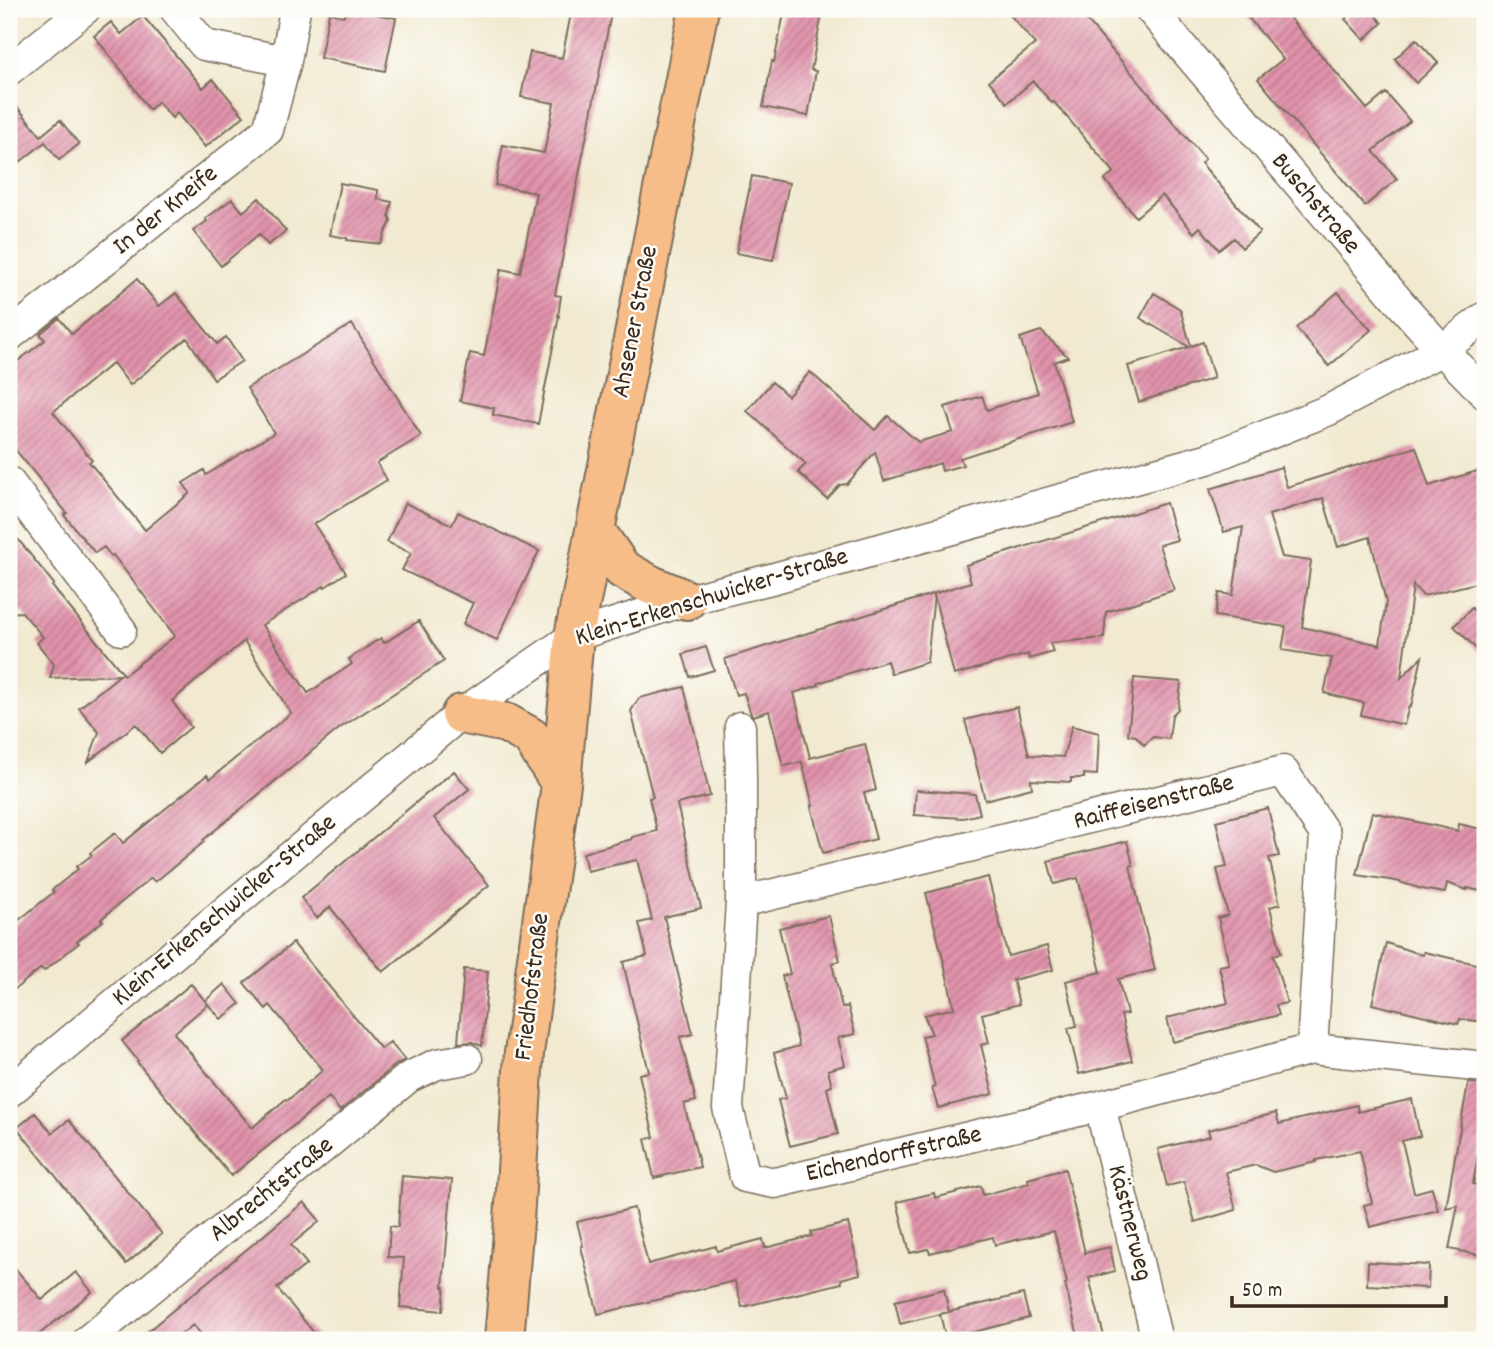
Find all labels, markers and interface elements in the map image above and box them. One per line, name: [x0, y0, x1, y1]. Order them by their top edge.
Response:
street label: Buschstraße: [1261, 145, 1369, 263]
street label: In der Kneife: [105, 157, 227, 265]
street label: Ahsener Straße: [603, 243, 669, 401]
street label: Klein-Erkenschwicker-Straße: [571, 539, 853, 657]
street label: Raiffeisenstraße: [1070, 765, 1238, 841]
street label: Klein-Erkenschwicker-Straße: [105, 806, 345, 1016]
street label: Friedhofstraße: [506, 911, 560, 1063]
street label: Eichendorffstraße: [802, 1117, 986, 1193]
street label: Albrechtstraße: [202, 1128, 342, 1252]
street label: Kästnerweg: [1097, 1161, 1161, 1285]
scale bar: [1232, 1265, 1445, 1309]
text: 50 m: [1242, 1277, 1282, 1307]

